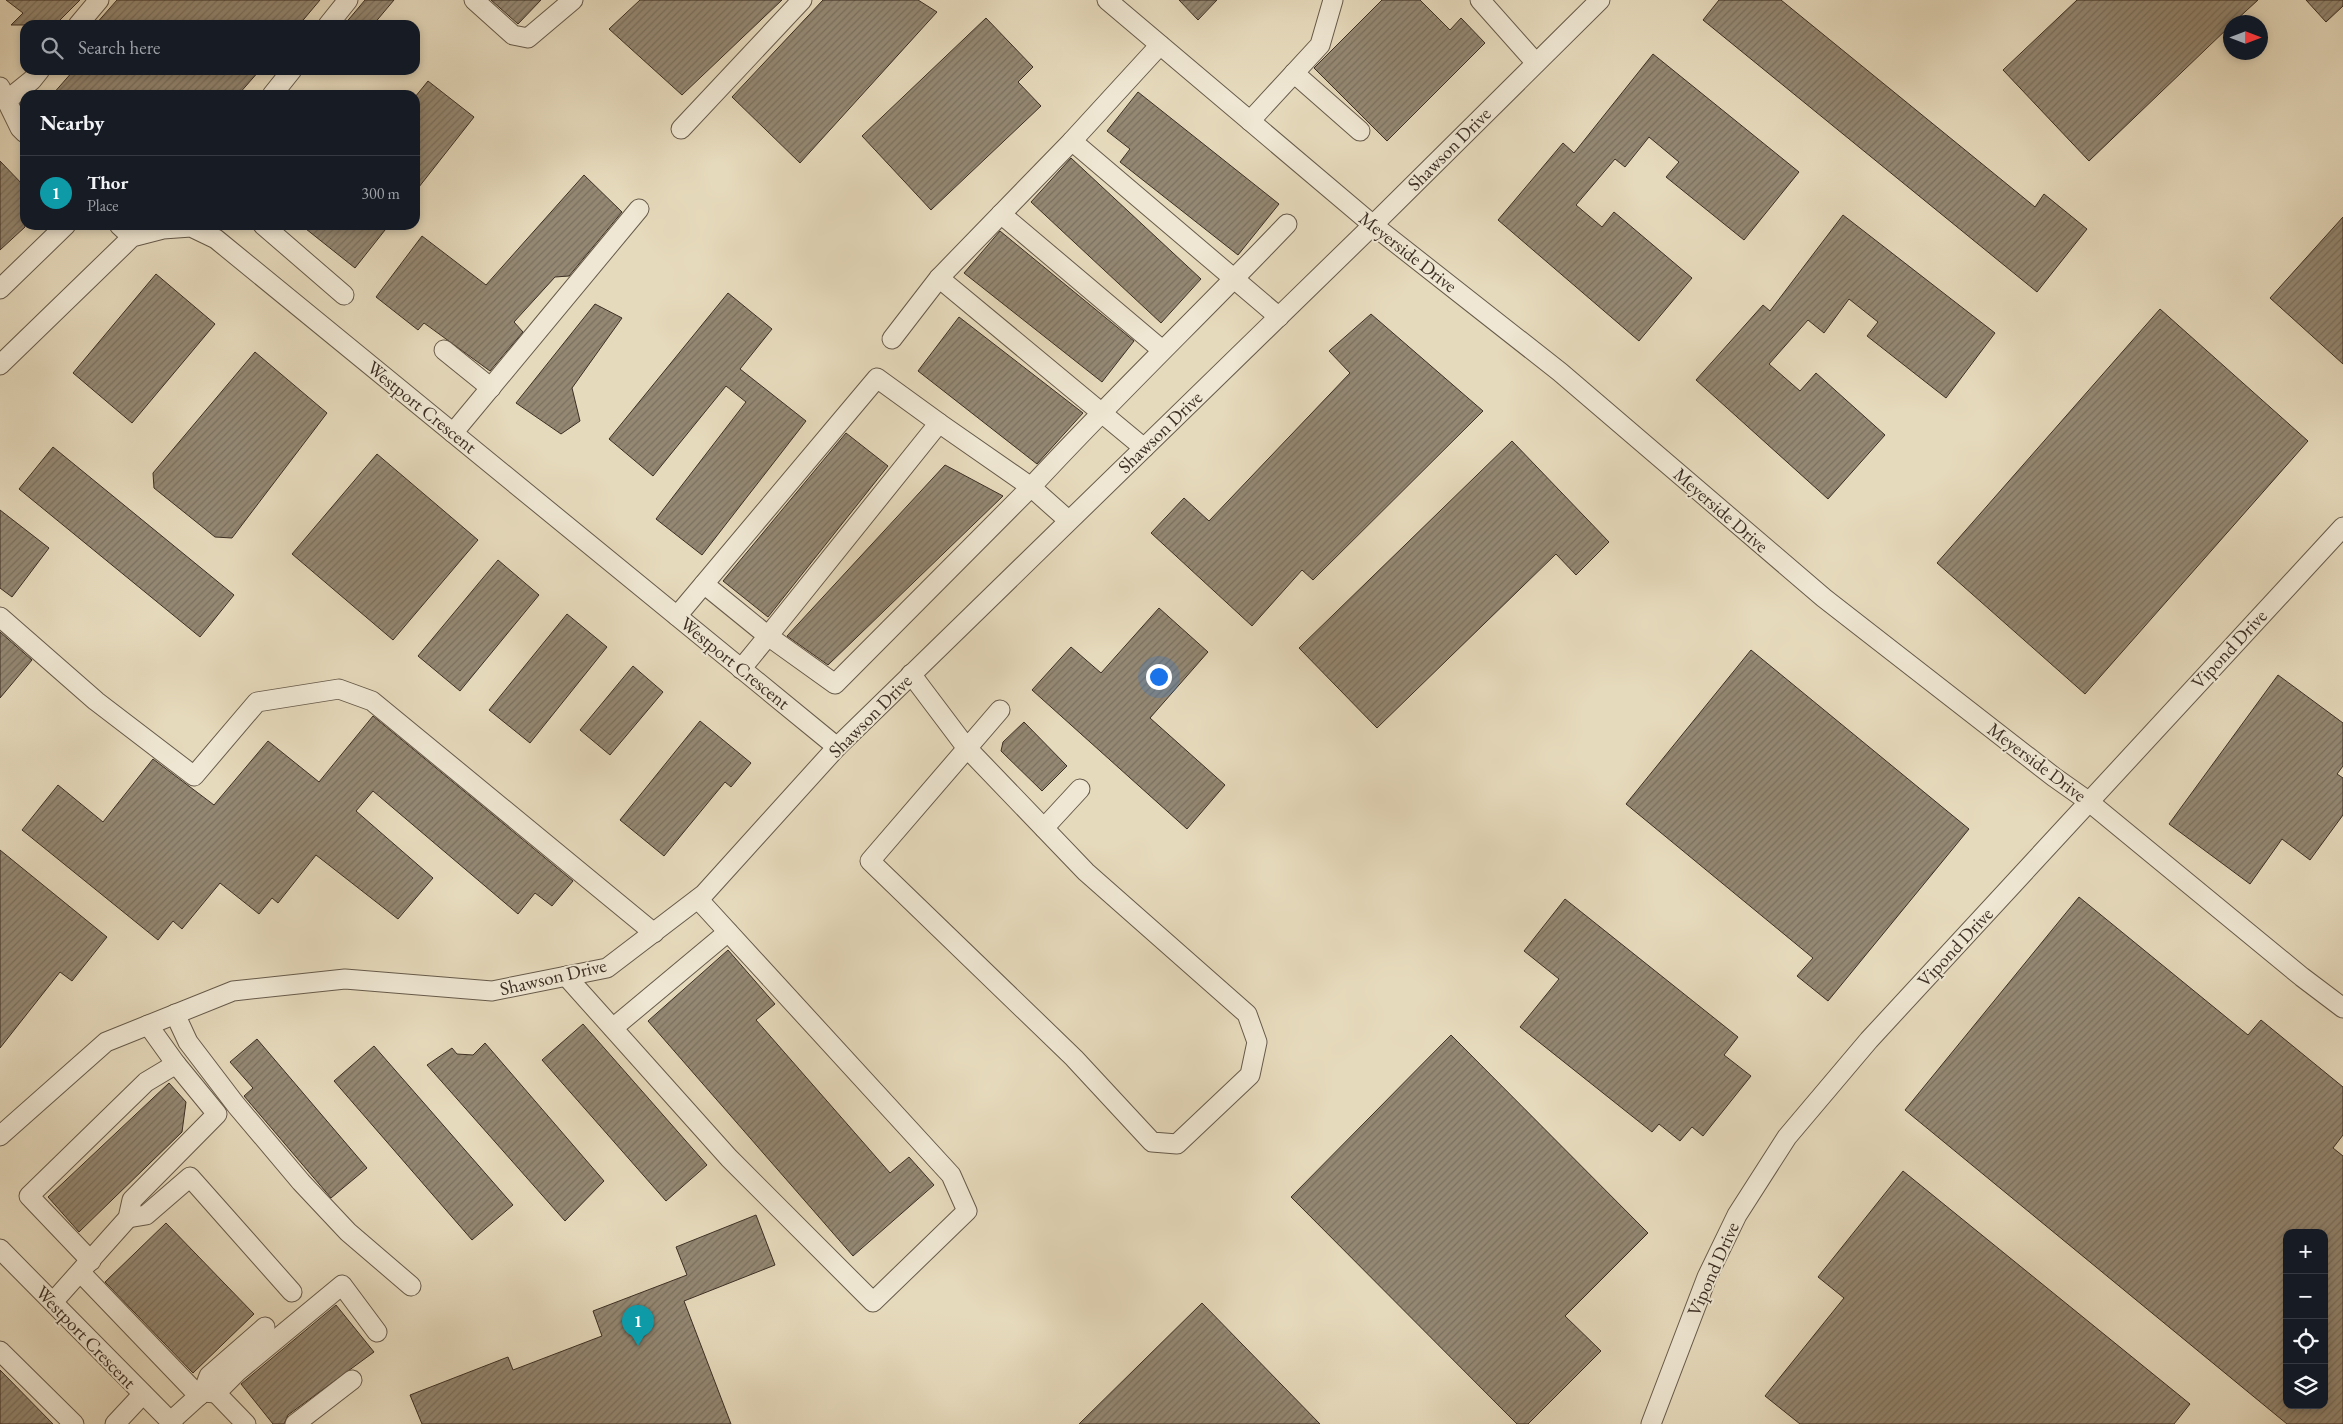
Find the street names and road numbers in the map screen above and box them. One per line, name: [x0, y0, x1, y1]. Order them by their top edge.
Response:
street label: Shawson Drive: [1402, 102, 1496, 196]
street label: Meyerside Drive: [1354, 206, 1462, 298]
street label: Westport Crescent: [362, 355, 482, 459]
street label: Shawson Drive: [1112, 385, 1208, 479]
street label: Meyerside Drive: [1668, 462, 1774, 558]
street label: Vipond Drive: [2186, 604, 2272, 694]
street label: Westport Crescent: [675, 611, 795, 715]
street label: Shawson Drive: [823, 669, 917, 763]
street label: Meyerside Drive: [1982, 717, 2092, 807]
street label: Vipond Drive: [1912, 902, 1998, 992]
street label: Shawson Drive: [497, 953, 609, 1001]
street label: Vipond Drive: [1681, 1218, 1745, 1320]
street label: Westport Crescent: [30, 1280, 142, 1394]

